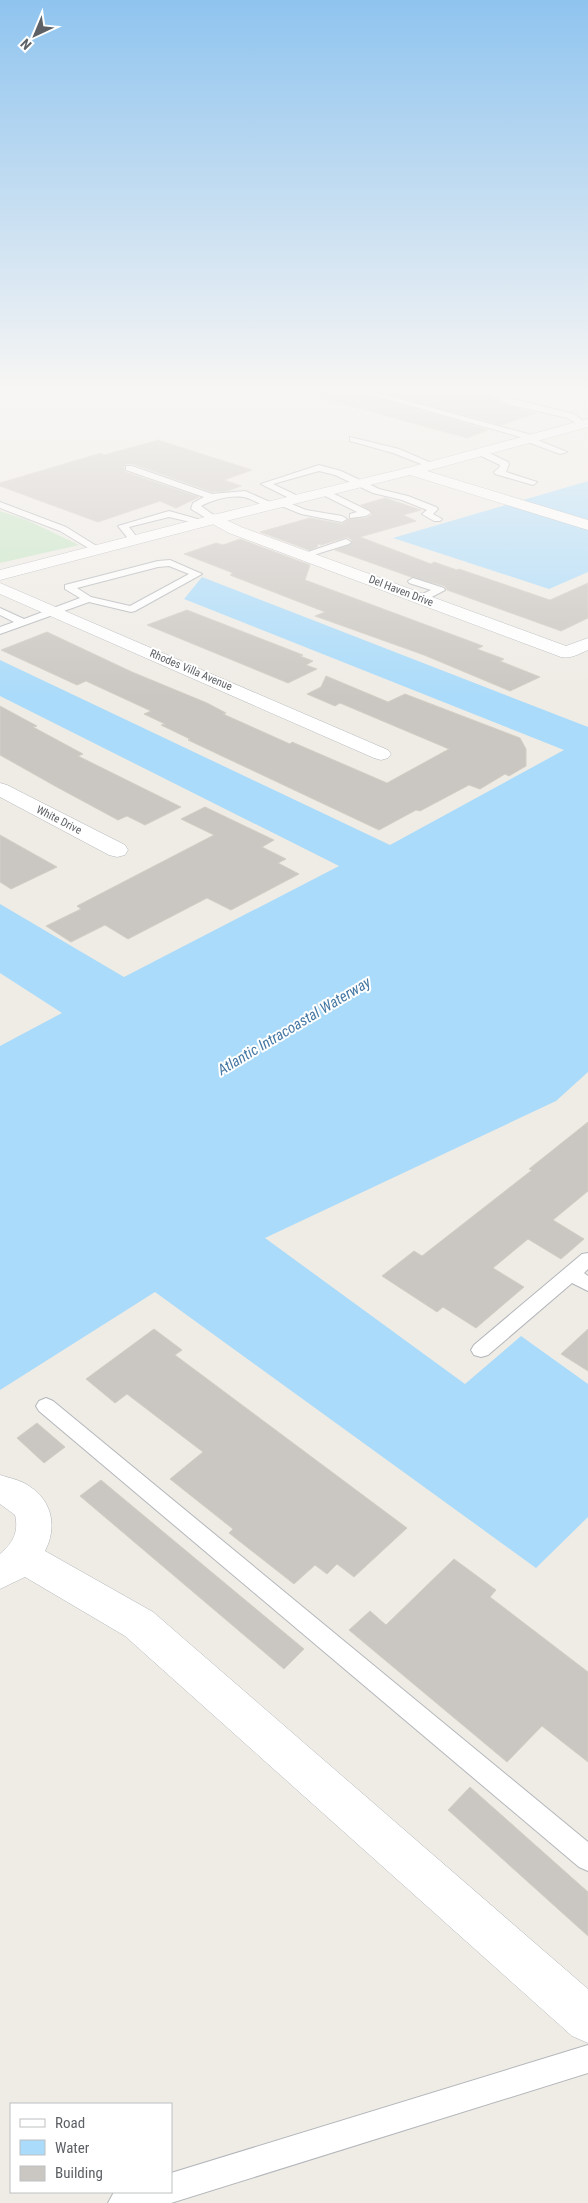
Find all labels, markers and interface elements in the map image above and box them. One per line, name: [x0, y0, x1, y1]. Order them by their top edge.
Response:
north arrow: [10, 10, 60, 60]
text: N: [17, 36, 35, 53]
street label: Del Haven Drive: [367, 573, 435, 609]
street label: Rhodes Villa Avenue: [148, 647, 234, 693]
street label: White Drive: [34, 803, 84, 837]
water label: Atlantic Intracoastal Waterway: [213, 973, 375, 1079]
legend: [10, 2103, 172, 2193]
text: Road: [55, 2114, 85, 2132]
text: Water: [55, 2139, 90, 2157]
text: Building: [55, 2164, 103, 2182]

